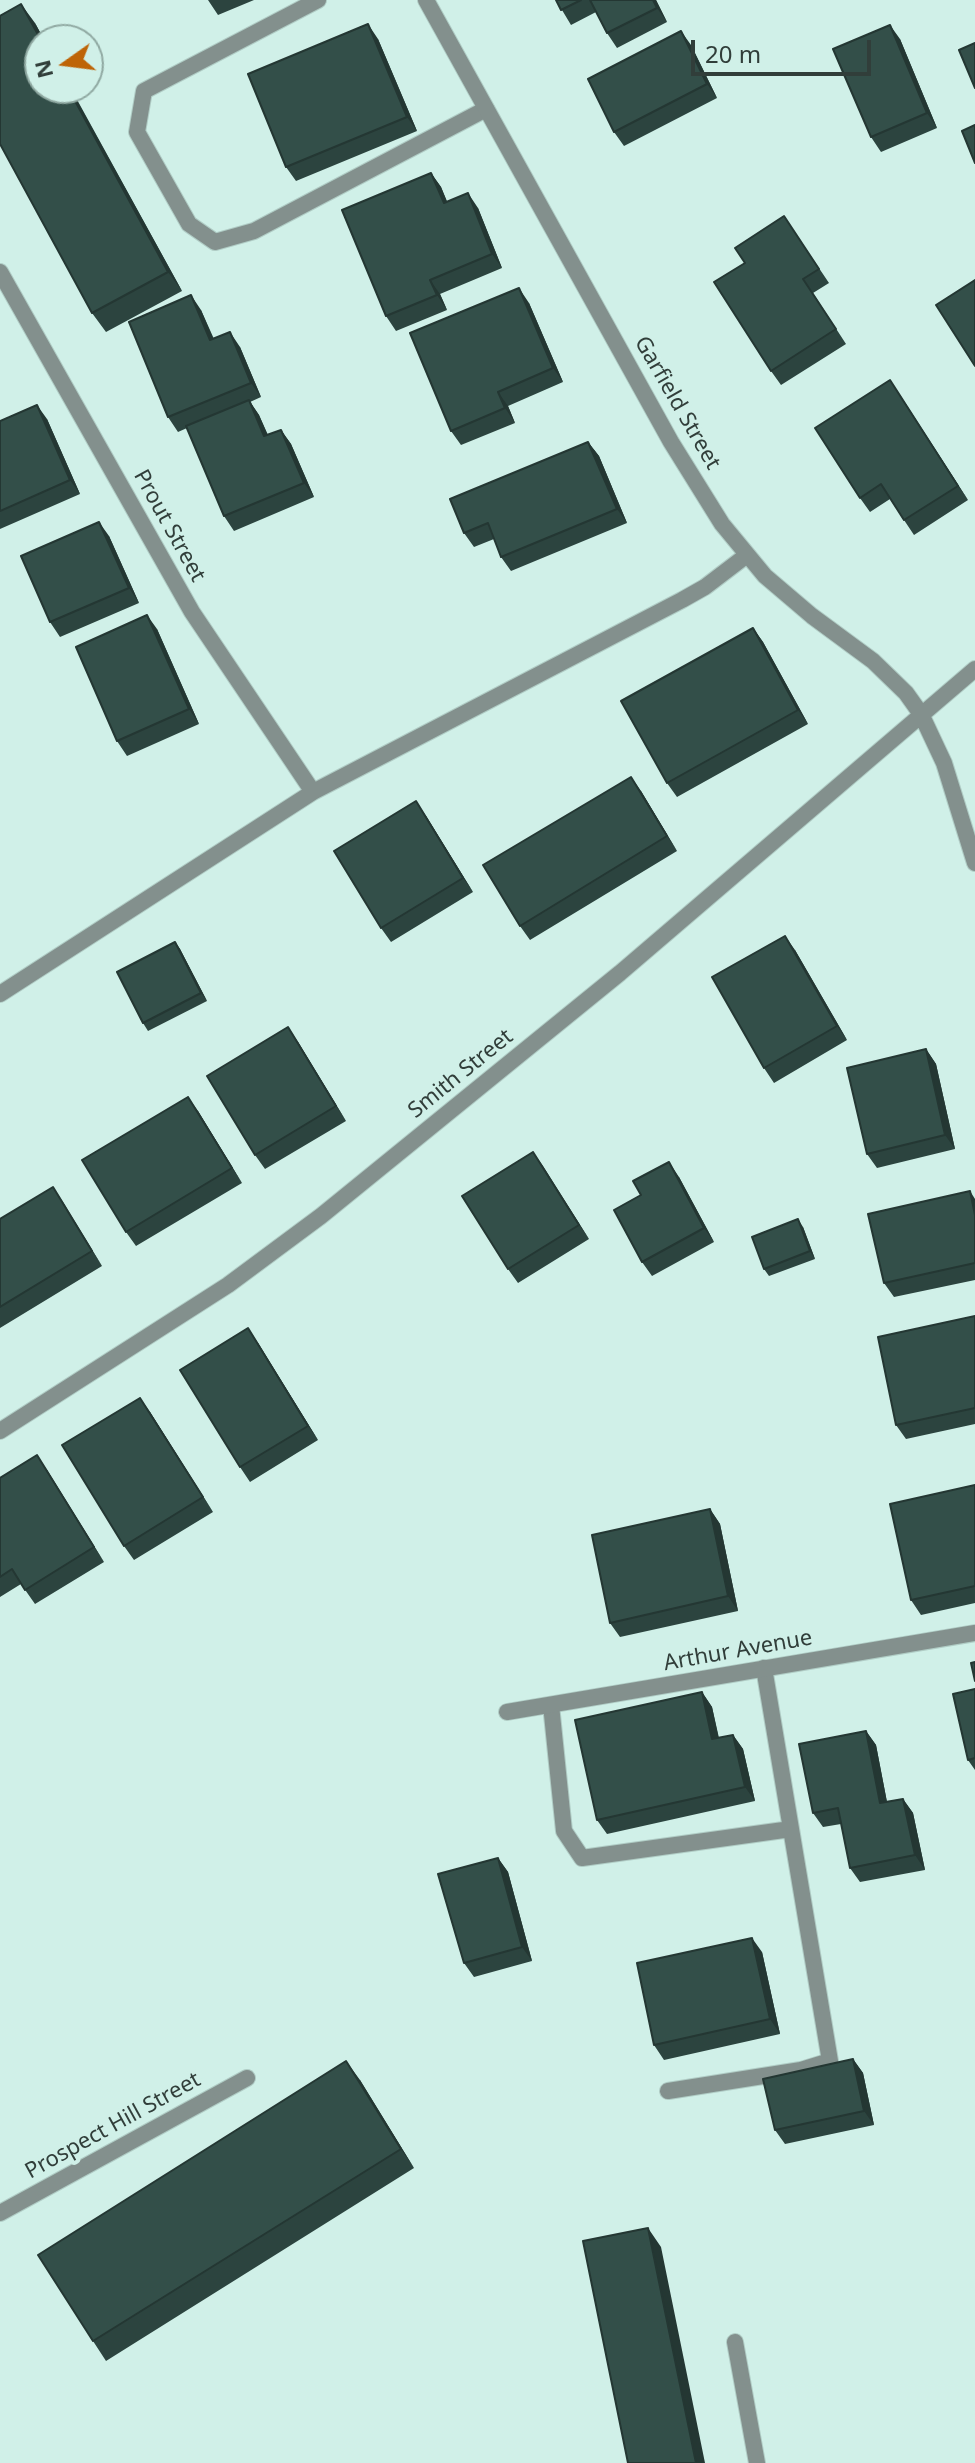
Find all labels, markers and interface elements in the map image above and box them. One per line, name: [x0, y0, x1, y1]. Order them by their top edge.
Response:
north arrow: [24, 24, 104, 104]
scale bar: [695, 24, 875, 74]
text: 20 m: [705, 37, 761, 70]
text: N: [26, 57, 59, 82]
street label: Garfield Street: [628, 332, 726, 474]
street label: Prout Street: [127, 465, 211, 587]
street label: Smith Street: [403, 1024, 519, 1124]
street label: Arthur Avenue: [662, 1625, 814, 1677]
street label: Prospect Hill Street: [21, 2067, 205, 2185]

